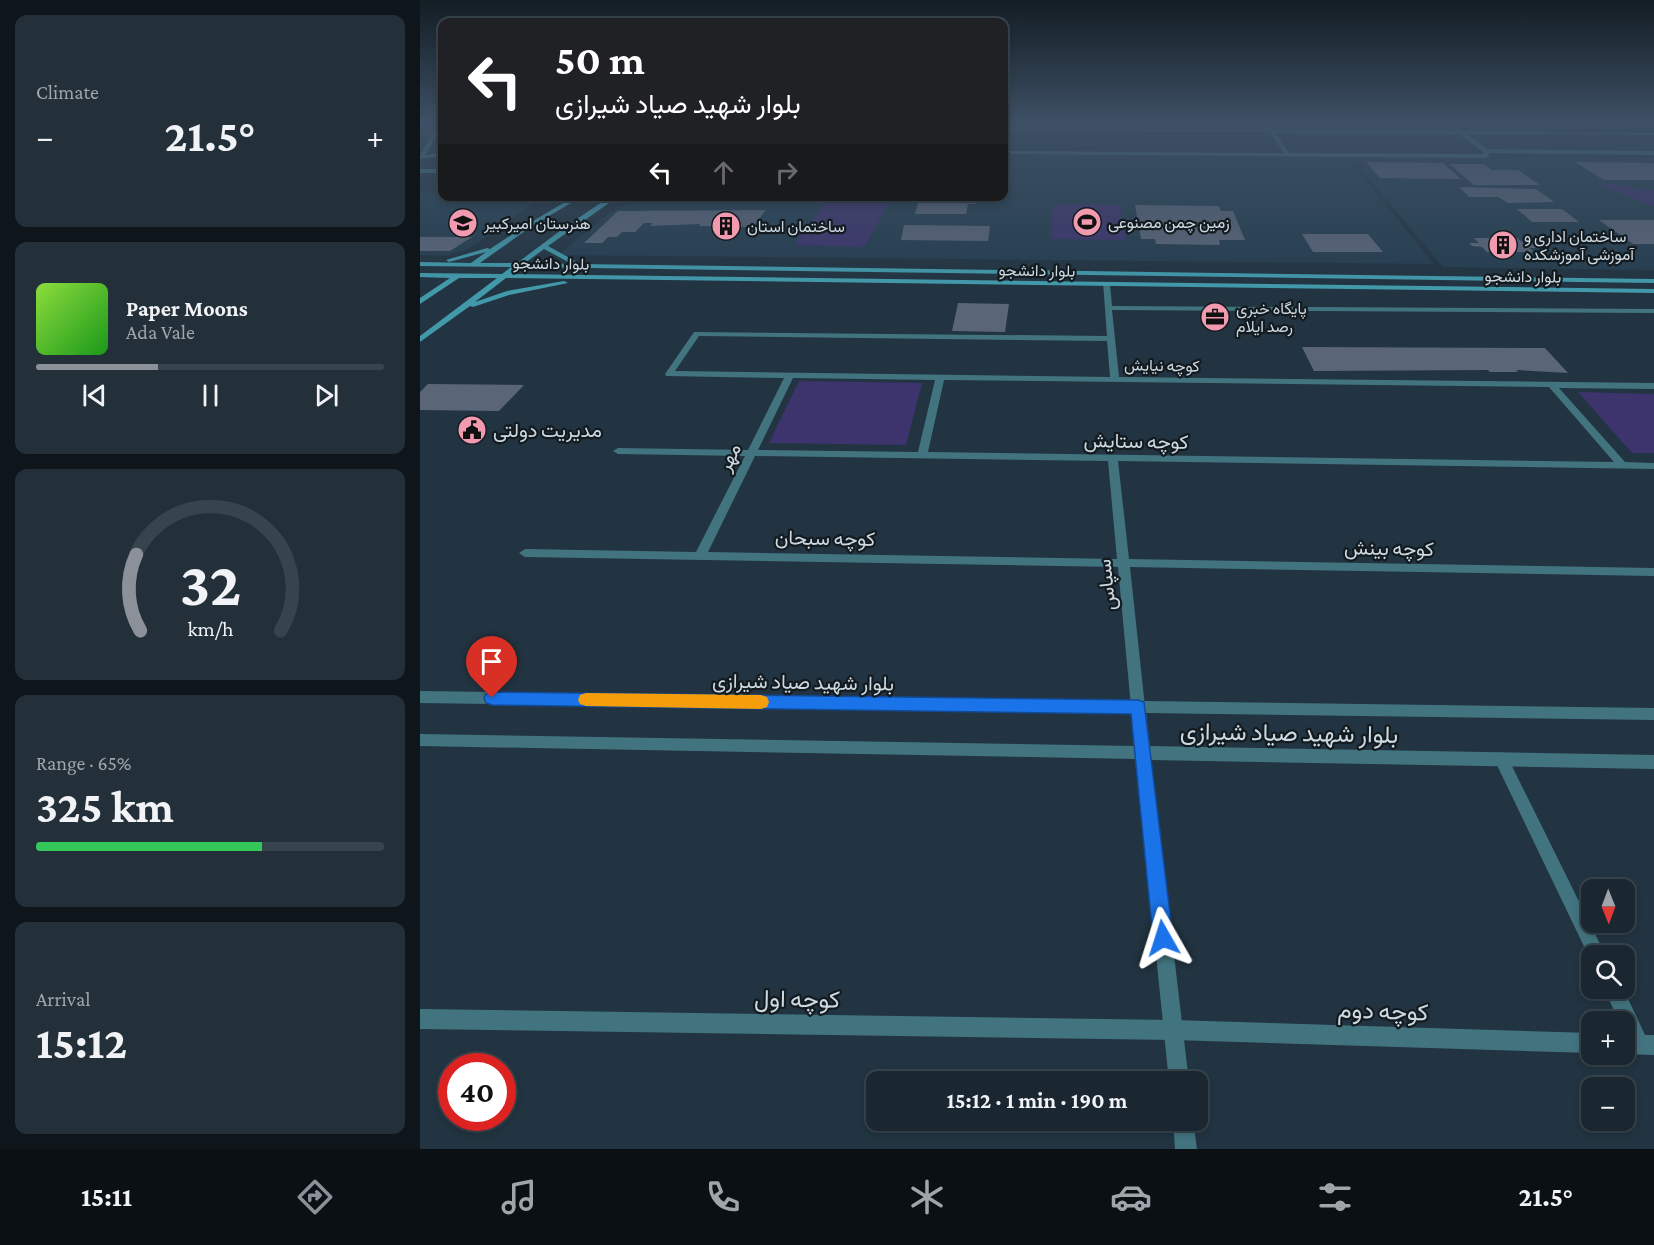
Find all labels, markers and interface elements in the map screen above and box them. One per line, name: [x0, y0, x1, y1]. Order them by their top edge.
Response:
text: 50 m: [555, 36, 645, 83]
icon: left: [456, 42, 534, 120]
text: Climate: [36, 81, 99, 103]
text: بلوار شهید صیاد شیرازی: [555, 89, 801, 119]
text: 21.5°: [165, 111, 255, 161]
text: −: [36, 118, 53, 155]
text: +: [367, 118, 384, 155]
icon: left: [644, 156, 677, 189]
icon: ahead: [707, 156, 740, 189]
icon: right: [770, 156, 803, 189]
sports icon: زمین چمن مصنوعی: [1071, 206, 1103, 238]
school or university icon: هنرستان امیرکبیر: [447, 207, 479, 239]
building icon: ساختمان استان: [710, 210, 742, 242]
place label: زمین چمن مصنوعی: [1108, 214, 1230, 234]
place label: هنرستان امیرکبیر: [483, 215, 591, 234]
place label: ساختمان استان: [747, 218, 845, 236]
place label: ساختمان اداری و آموزشی آموزشکده: [1524, 228, 1635, 265]
building icon: ساختمان اداری و آموزشی آموزشکده: [1487, 229, 1519, 261]
street label: بلوار دانشجو: [513, 254, 589, 275]
street label: بلوار دانشجو: [999, 261, 1075, 282]
street label: بلوار دانشجو: [1485, 267, 1561, 288]
text: Paper Moons: [126, 296, 248, 321]
place label: پایگاه خبری رصد ایلام: [1236, 300, 1307, 337]
office icon: پایگاه خبری رصد ایلام: [1199, 301, 1231, 333]
text: Ada Vale: [126, 321, 195, 343]
street label: كوچه نيايش: [1124, 356, 1200, 378]
icon: previous: [78, 379, 111, 412]
icon: pause: [194, 379, 227, 412]
icon: next: [310, 379, 343, 412]
public building icon: مدیریت دولتی: [456, 414, 488, 446]
place label: مدیریت دولتی: [493, 419, 602, 443]
street label: کوچه ستایش: [1083, 429, 1189, 456]
street label: مهر: [712, 439, 747, 476]
street label: کوچه سبحان: [775, 526, 876, 553]
street label: کوچه بینش: [1344, 536, 1434, 563]
text: 32: [179, 550, 241, 619]
street label: سپاس: [1092, 558, 1123, 612]
text: km/h: [187, 618, 234, 642]
pin: [466, 636, 517, 698]
icon: arrive: [475, 645, 508, 678]
street label: بلوار شهید صیاد شیرازی: [712, 669, 894, 697]
street label: بلوار شهید صیاد شیرازی: [1180, 717, 1398, 750]
text: Range · 65%: [36, 752, 131, 774]
text: 325 km: [36, 782, 174, 832]
north arrow: [1581, 879, 1635, 933]
map controls: [1581, 879, 1635, 1131]
position arrow: [1131, 906, 1195, 970]
button: search: [1581, 945, 1635, 999]
street label: کوچه اول: [754, 984, 840, 1016]
text: Arrival: [36, 988, 90, 1010]
street label: کوچه دوم: [1337, 995, 1429, 1029]
button: +: [1581, 1011, 1635, 1065]
text: 15:12: [36, 1018, 127, 1068]
speed limit sign: 40: [438, 1053, 516, 1131]
button: −: [1581, 1077, 1635, 1131]
text: 15:12 · 1 min · 190 m: [947, 1088, 1127, 1113]
icon: directions: [294, 1176, 336, 1218]
icon: music: [498, 1176, 540, 1218]
icon: phone: [702, 1176, 744, 1218]
icon: climate: [906, 1176, 948, 1218]
icon: car: [1110, 1176, 1152, 1218]
icon: filters: [1314, 1176, 1356, 1218]
text: 15:11: [81, 1182, 132, 1212]
text: 21.5°: [1518, 1182, 1573, 1212]

